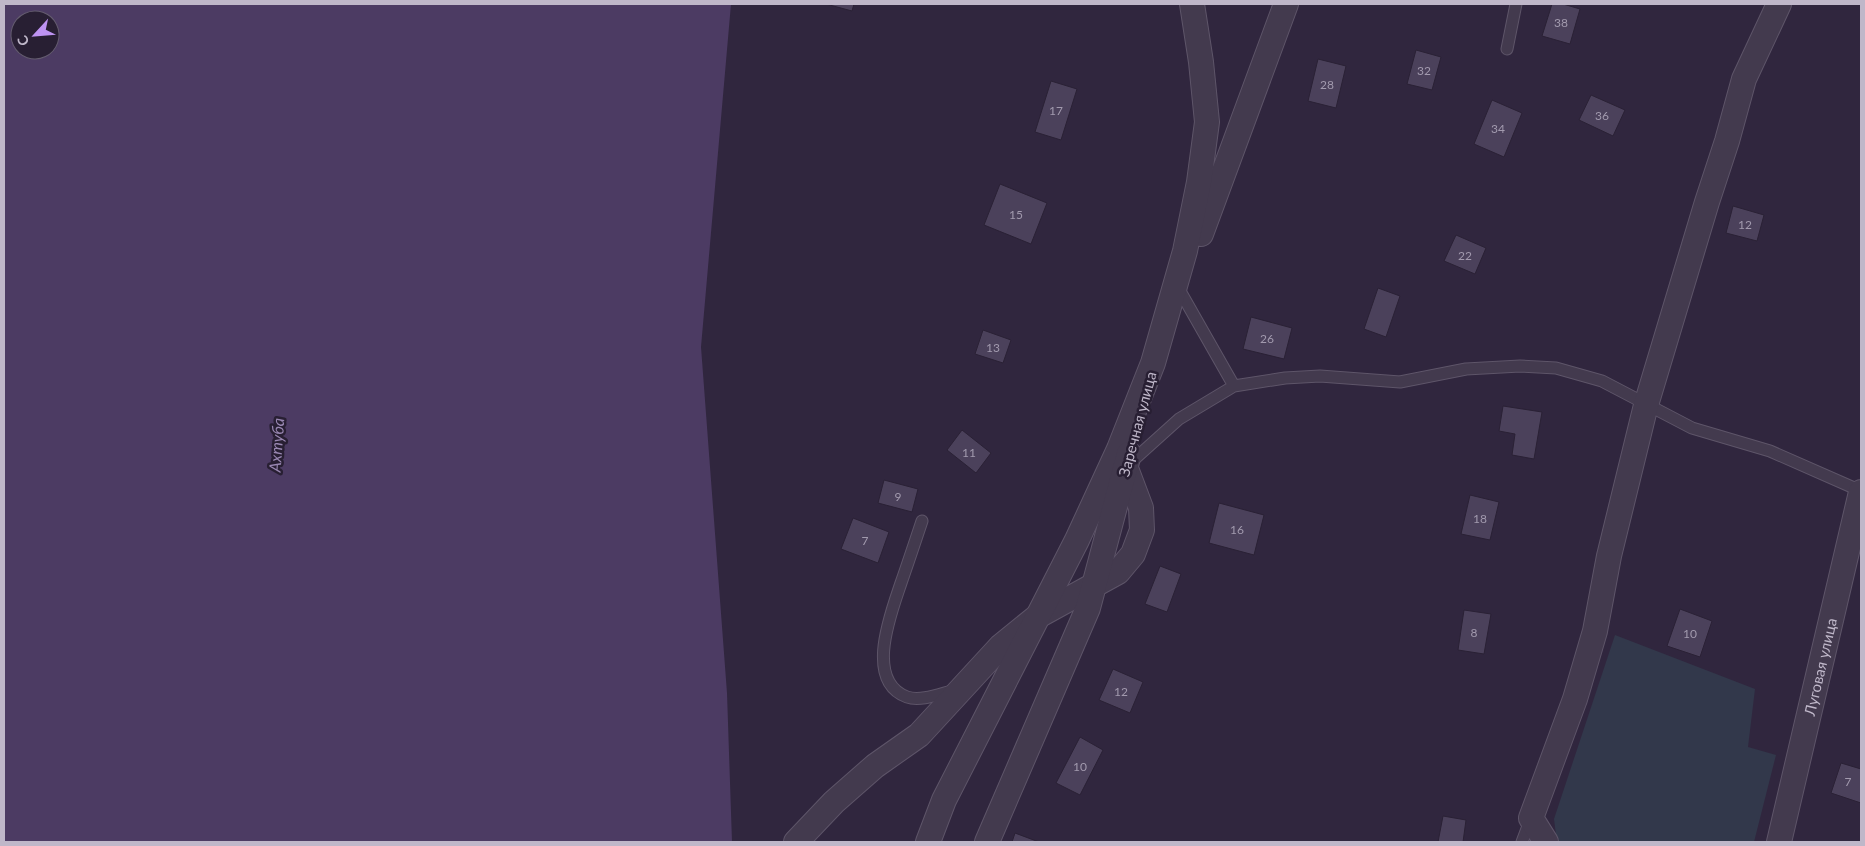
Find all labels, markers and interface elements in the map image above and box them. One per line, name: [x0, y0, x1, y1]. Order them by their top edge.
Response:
north arrow: [10, 10, 60, 60]
house number: 38: [1554, 15, 1568, 30]
text: С: [13, 32, 33, 49]
house number: 32: [1417, 63, 1431, 78]
house number: 28: [1320, 77, 1334, 92]
house number: 17: [1049, 103, 1063, 118]
house number: 36: [1595, 108, 1609, 123]
house number: 34: [1491, 121, 1505, 136]
house number: 15: [1009, 207, 1023, 222]
house number: 12: [1738, 217, 1752, 232]
house number: 22: [1458, 248, 1472, 263]
house number: 26: [1260, 331, 1274, 346]
house number: 13: [986, 340, 1000, 355]
street label: Заречная улица: [1114, 369, 1160, 479]
water label: Ахтуба: [265, 417, 287, 474]
house number: 11: [962, 445, 976, 460]
house number: 9: [895, 489, 902, 504]
house number: 18: [1473, 511, 1487, 526]
house number: 16: [1230, 522, 1244, 537]
house number: 7: [862, 533, 869, 548]
street label: Луговая улица: [1800, 616, 1840, 718]
house number: 8: [1471, 625, 1478, 640]
house number: 10: [1683, 626, 1697, 641]
house number: 12: [1114, 684, 1128, 699]
house number: 10: [1073, 759, 1087, 774]
house number: 7: [1845, 774, 1852, 789]

